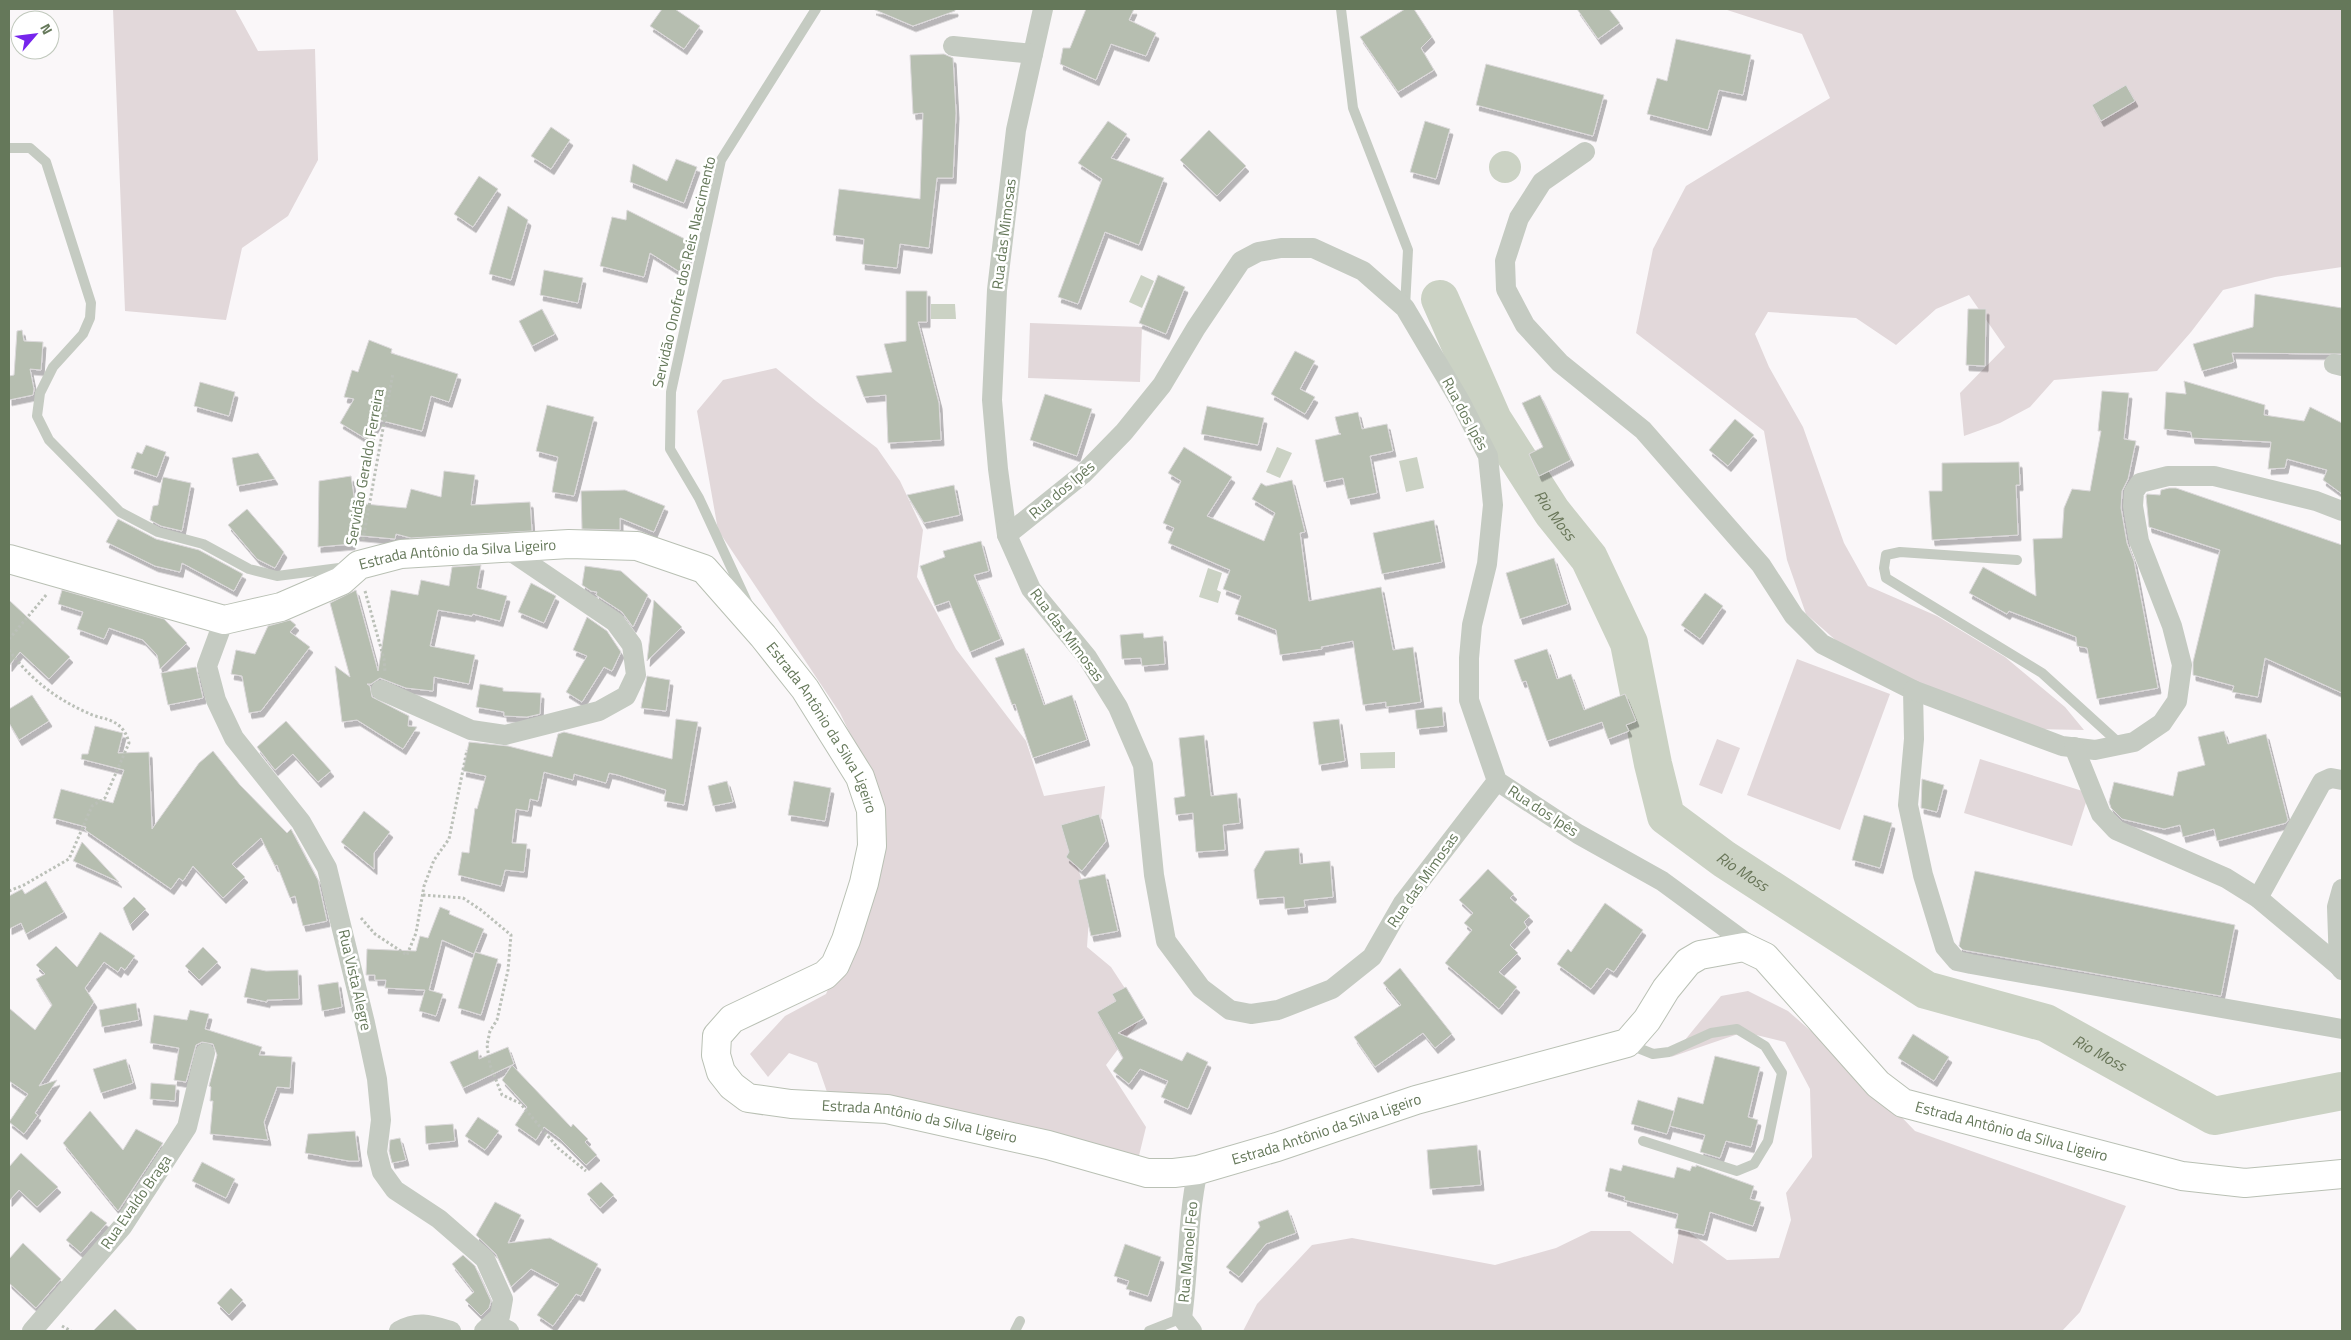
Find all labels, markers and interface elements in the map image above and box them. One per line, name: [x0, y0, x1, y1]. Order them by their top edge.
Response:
north arrow: [10, 10, 60, 60]
text: N: [35, 19, 58, 38]
street label: Servidão Onofre dos Reis Nascimento: [646, 154, 721, 390]
street label: Rua das Mimosas: [985, 177, 1022, 291]
street label: Rua dos Ipês: [1436, 373, 1494, 455]
street label: Servidão Geraldo Ferreira: [339, 386, 390, 547]
street label: Rua dos Ipês: [1024, 455, 1100, 524]
water label: Rio Moss: [1529, 485, 1583, 547]
street label: Estrada Antônio da Silva Ligeiro: [356, 533, 557, 576]
street label: Rua das Mimosas: [1025, 583, 1110, 686]
street label: Estrada Antônio da Silva Ligeiro: [761, 637, 883, 816]
street label: Rua dos Ipês: [1503, 779, 1583, 842]
street label: Rua das Mimosas: [1381, 827, 1464, 932]
water label: Rio Moss: [1712, 846, 1775, 898]
street label: Rua Vista Alegre: [333, 927, 378, 1033]
water label: Rio Moss: [2068, 1028, 2132, 1078]
street label: Estrada Antônio da Silva Ligeiro: [1229, 1087, 1424, 1171]
street label: Estrada Antônio da Silva Ligeiro: [821, 1094, 1019, 1149]
street label: Estrada Antônio da Silva Ligeiro: [1913, 1095, 2111, 1167]
street label: Rua Evaldo Braga: [94, 1149, 177, 1254]
street label: Rua Manoel Feo: [1172, 1200, 1203, 1304]

